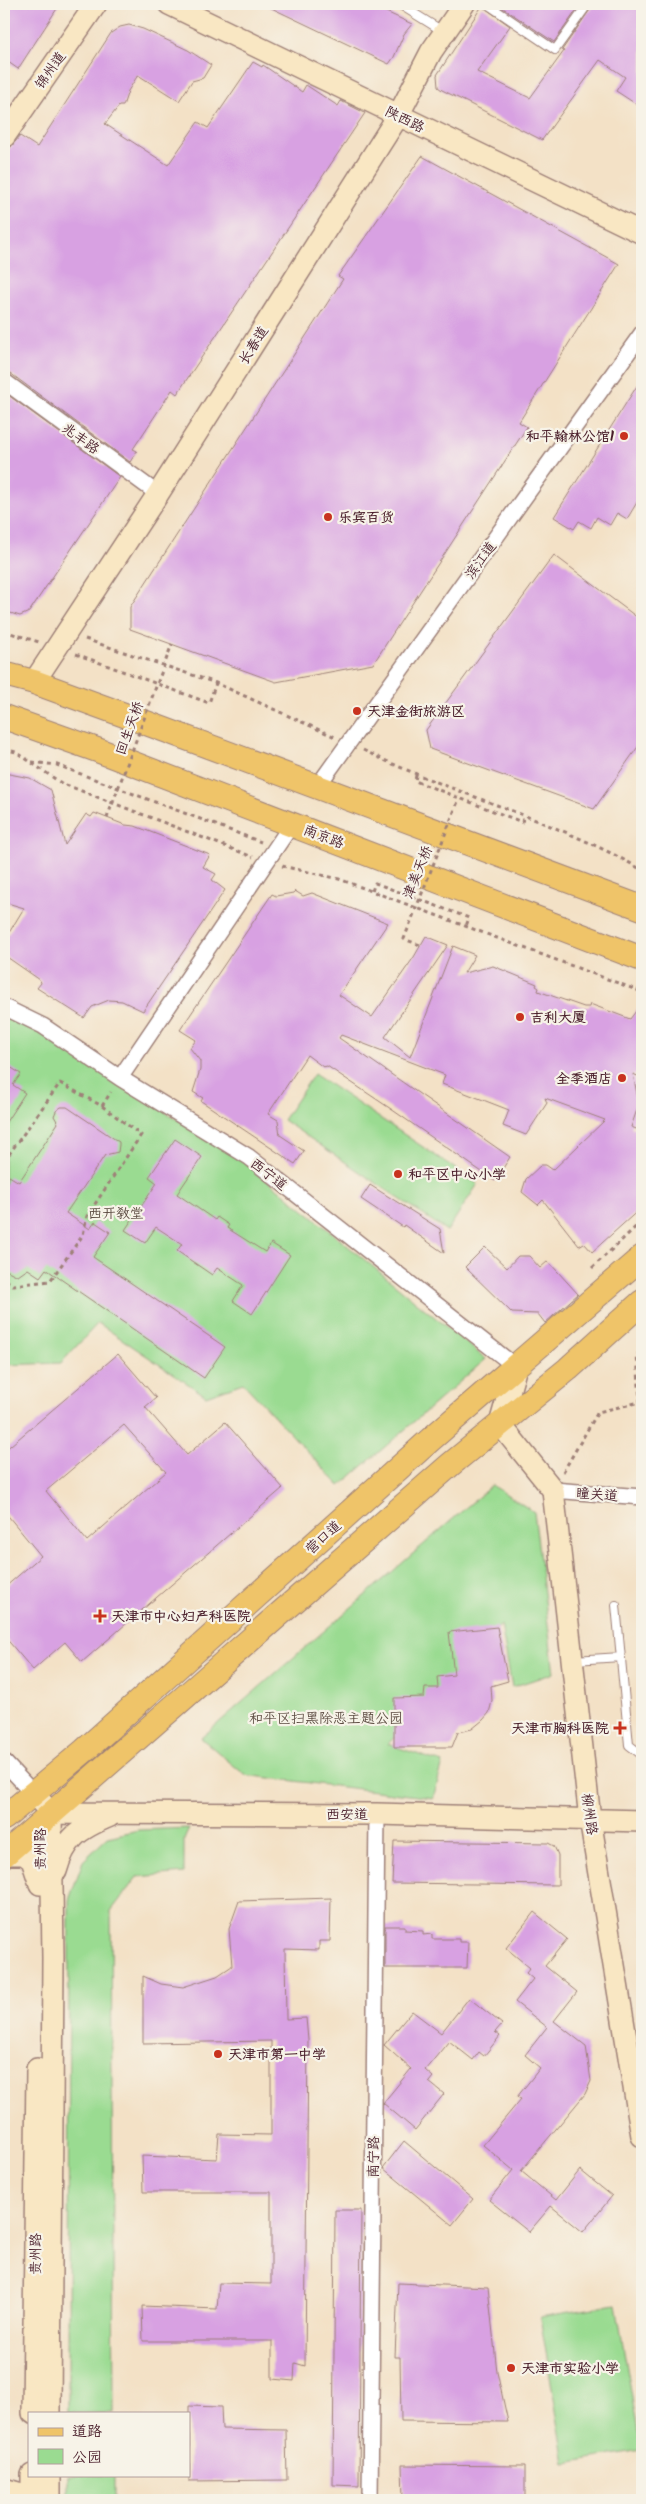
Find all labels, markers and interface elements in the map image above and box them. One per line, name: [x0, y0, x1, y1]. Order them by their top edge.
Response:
street label: 锦州道: [30, 47, 72, 94]
street label: 陕西路: [381, 101, 428, 139]
street label: 长春道: [233, 322, 274, 369]
street label: 兆丰路: [57, 418, 104, 460]
place label: 和平翰林公馆1: [526, 426, 615, 448]
marker: 和平翰林公馆1: [618, 430, 630, 442]
place label: 乐宾百货: [338, 507, 394, 529]
marker: 乐宾百货: [322, 511, 334, 523]
street label: 滨江道: [460, 537, 502, 584]
street label: 回生天桥: [110, 698, 150, 758]
place label: 天津金街旅游区: [367, 701, 465, 723]
marker: 天津金街旅游区: [351, 705, 363, 717]
street label: 南京路: [300, 819, 347, 855]
street label: 津美天桥: [397, 842, 439, 902]
place label: 吉利大厦: [530, 1007, 586, 1029]
marker: 吉利大厦: [514, 1011, 526, 1023]
place label: 全季酒店: [556, 1068, 612, 1090]
marker: 全季酒店: [616, 1072, 628, 1084]
street label: 西宁道: [245, 1153, 292, 1196]
place label: 和平区中心小学: [408, 1164, 506, 1186]
marker: 和平区中心小学: [392, 1168, 404, 1180]
park label: 西开教堂: [88, 1203, 144, 1225]
street label: 瞳关道: [575, 1483, 619, 1507]
street label: 营口道: [301, 1516, 347, 1560]
place label: 天津市中心妇产科医院: [111, 1606, 251, 1628]
marker: 天津市中心妇产科医院: [93, 1609, 107, 1623]
park label: 和平区扫黑除恶主题公园: [249, 1708, 403, 1730]
place label: 天津市胸科医院: [511, 1718, 609, 1740]
marker: 天津市胸科医院: [613, 1721, 627, 1735]
street label: 柳州路: [575, 1792, 603, 1836]
street label: 西安道: [326, 1804, 368, 1826]
street label: 贵州路: [30, 1828, 52, 1870]
place label: 天津市第一中学: [228, 2044, 326, 2066]
marker: 天津市第一中学: [212, 2048, 224, 2060]
street label: 南宁路: [363, 2136, 385, 2178]
street label: 贵州路: [25, 2233, 47, 2275]
place label: 天津市实验小学: [521, 2358, 619, 2380]
marker: 天津市实验小学: [505, 2362, 517, 2374]
legend: [28, 2412, 190, 2476]
text: 道路: [72, 2420, 102, 2444]
text: 公园: [72, 2446, 102, 2470]

